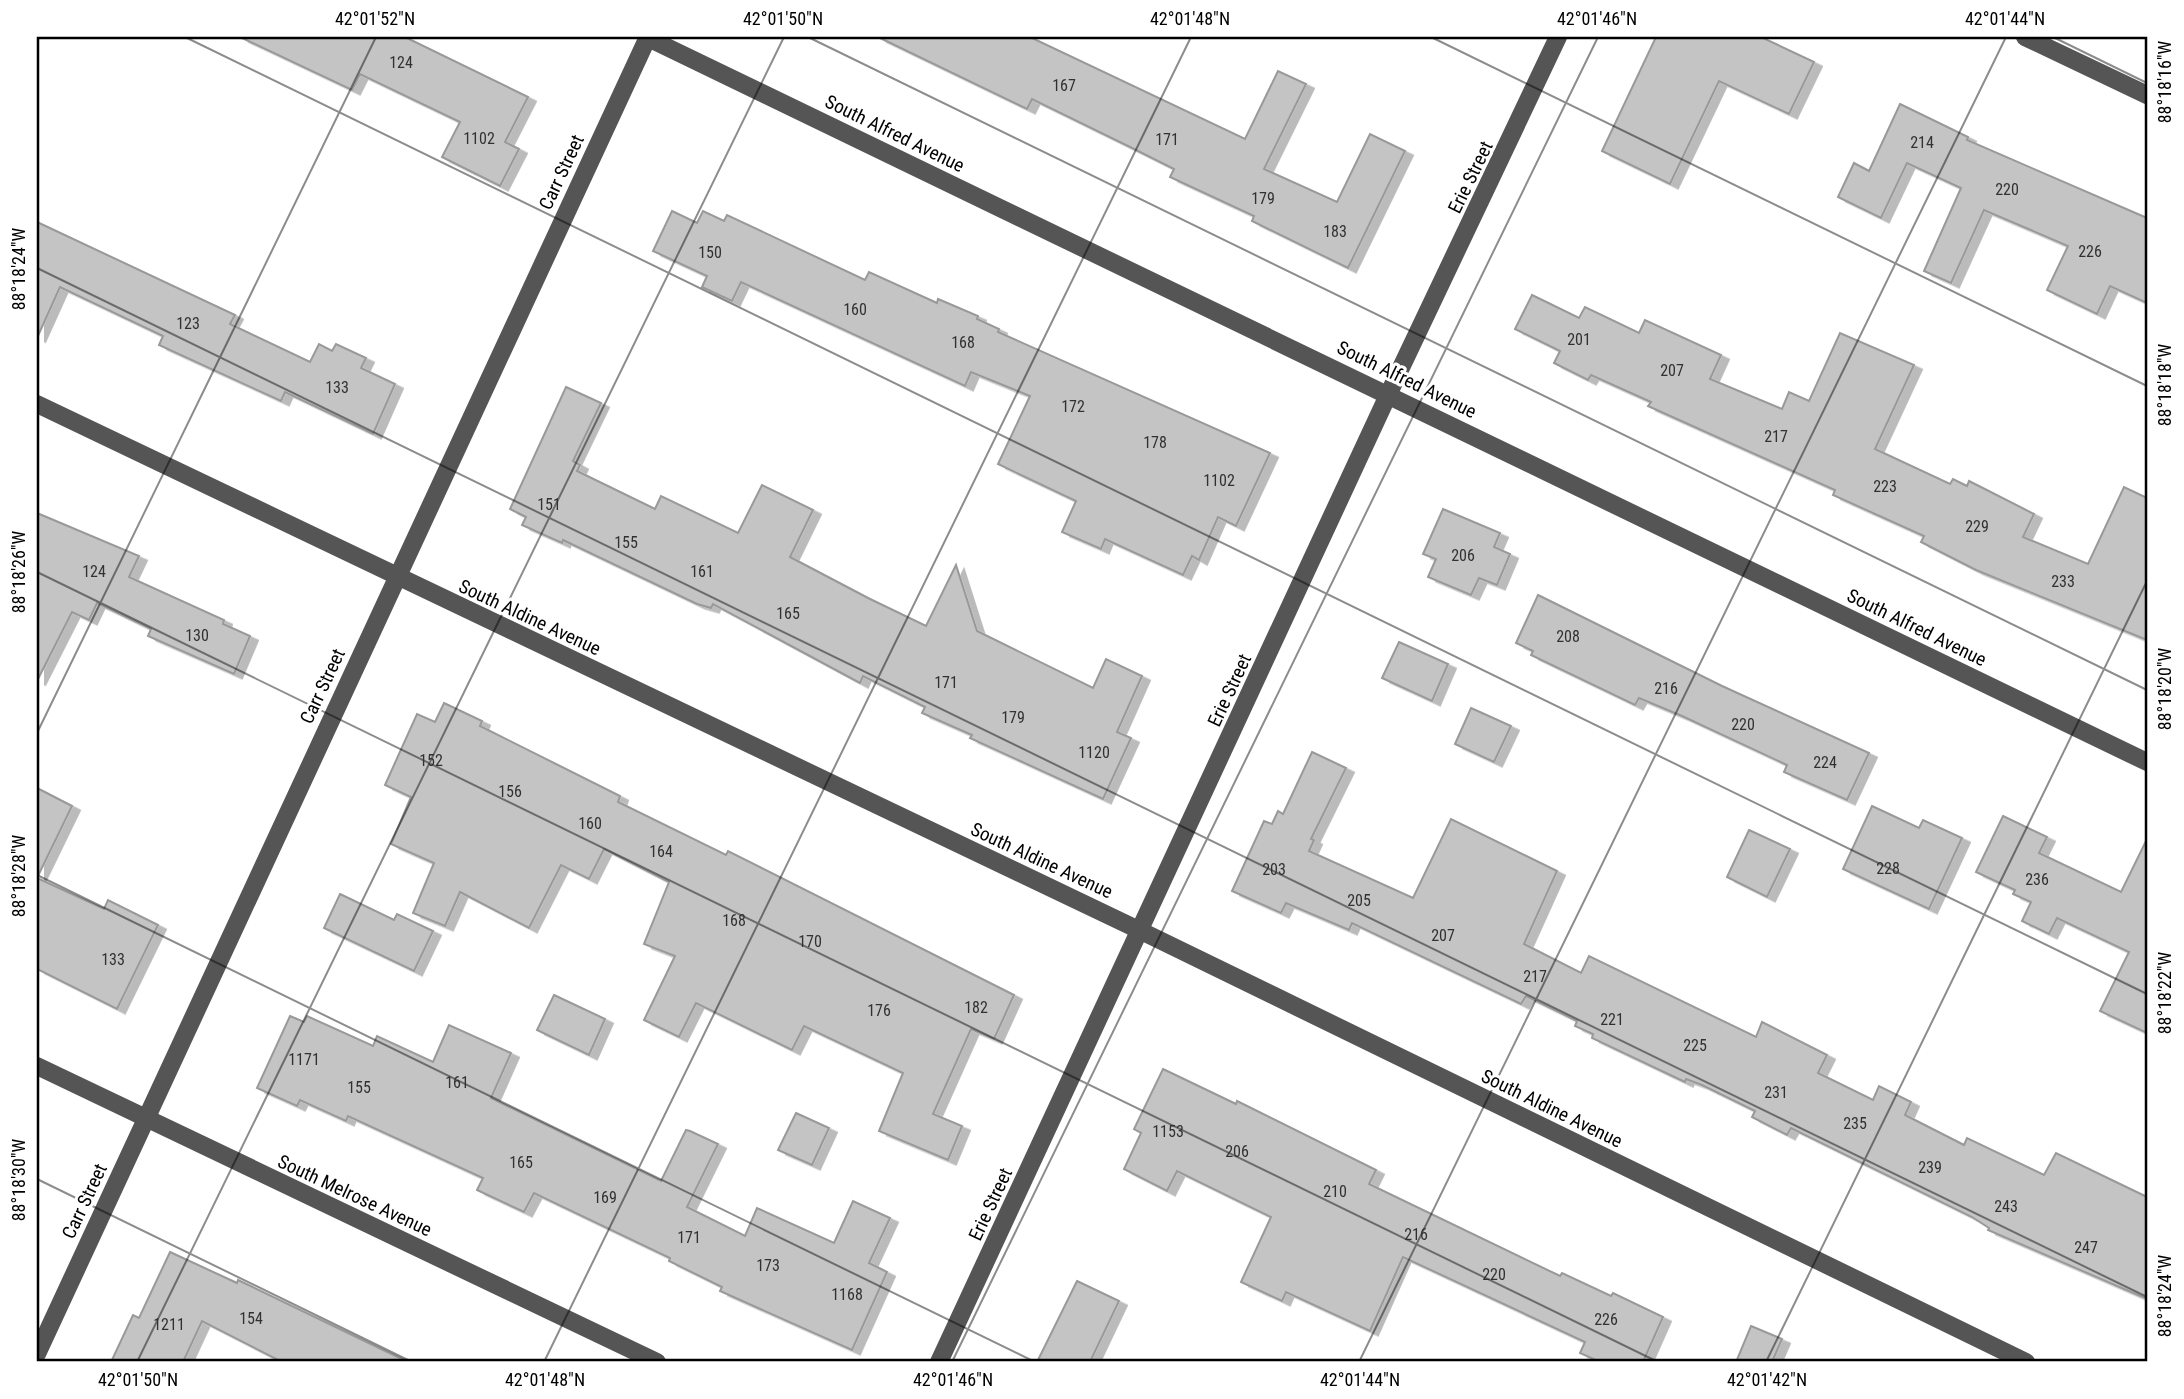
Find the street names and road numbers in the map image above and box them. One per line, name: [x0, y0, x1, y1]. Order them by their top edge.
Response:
street label: South Alfred Avenue: [821, 90, 968, 177]
street label: Carr Street: [534, 131, 589, 213]
street label: Erie Street: [1443, 137, 1498, 217]
street label: South Alfred Avenue: [1333, 336, 1480, 423]
street label: South Aldine Avenue: [455, 574, 605, 660]
street label: South Alfred Avenue: [1843, 584, 1990, 671]
street label: Carr Street: [295, 645, 350, 727]
street label: Erie Street: [1203, 650, 1256, 730]
street label: South Aldine Avenue: [967, 817, 1117, 903]
street label: South Aldine Avenue: [1478, 1064, 1626, 1153]
street label: South Melrose Avenue: [274, 1150, 435, 1241]
street label: Carr Street: [57, 1160, 112, 1242]
street label: Erie Street: [964, 1164, 1017, 1244]

